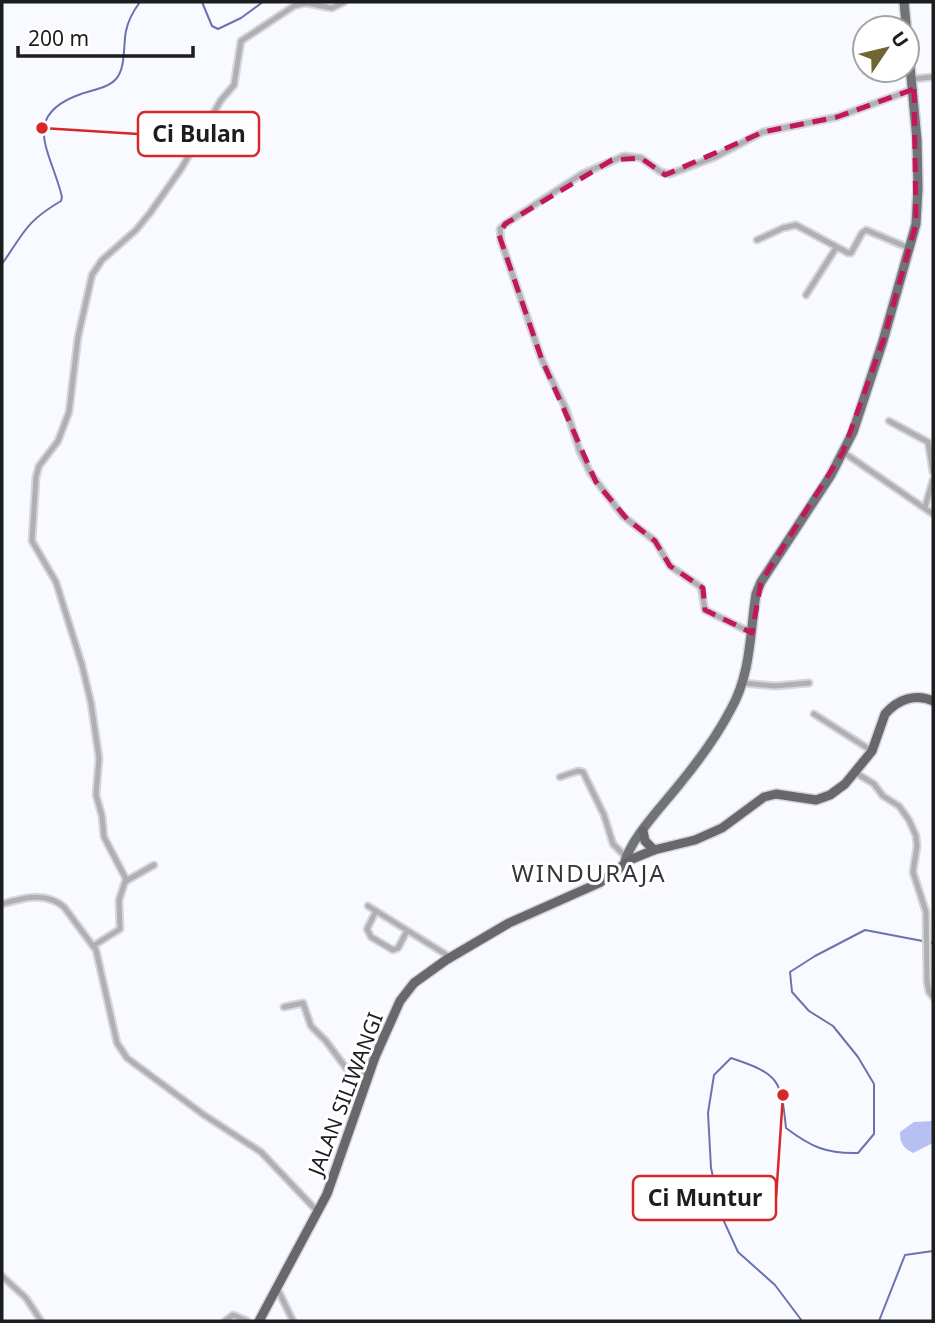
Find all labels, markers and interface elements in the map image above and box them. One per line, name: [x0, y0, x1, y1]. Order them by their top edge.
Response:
scale bar: [18, 14, 192, 58]
north arrow: [851, 14, 921, 84]
text: 200 m: [28, 24, 89, 52]
text: U: [885, 26, 915, 53]
callout: Ci Bulan: [138, 112, 259, 156]
text: Ci Bulan: [152, 117, 246, 149]
district label: WINDURAJA: [511, 856, 667, 889]
street label: JALAN SILIWANGI: [300, 1008, 389, 1181]
callout: Ci Muntur: [633, 1176, 776, 1220]
text: Ci Muntur: [648, 1181, 762, 1213]

